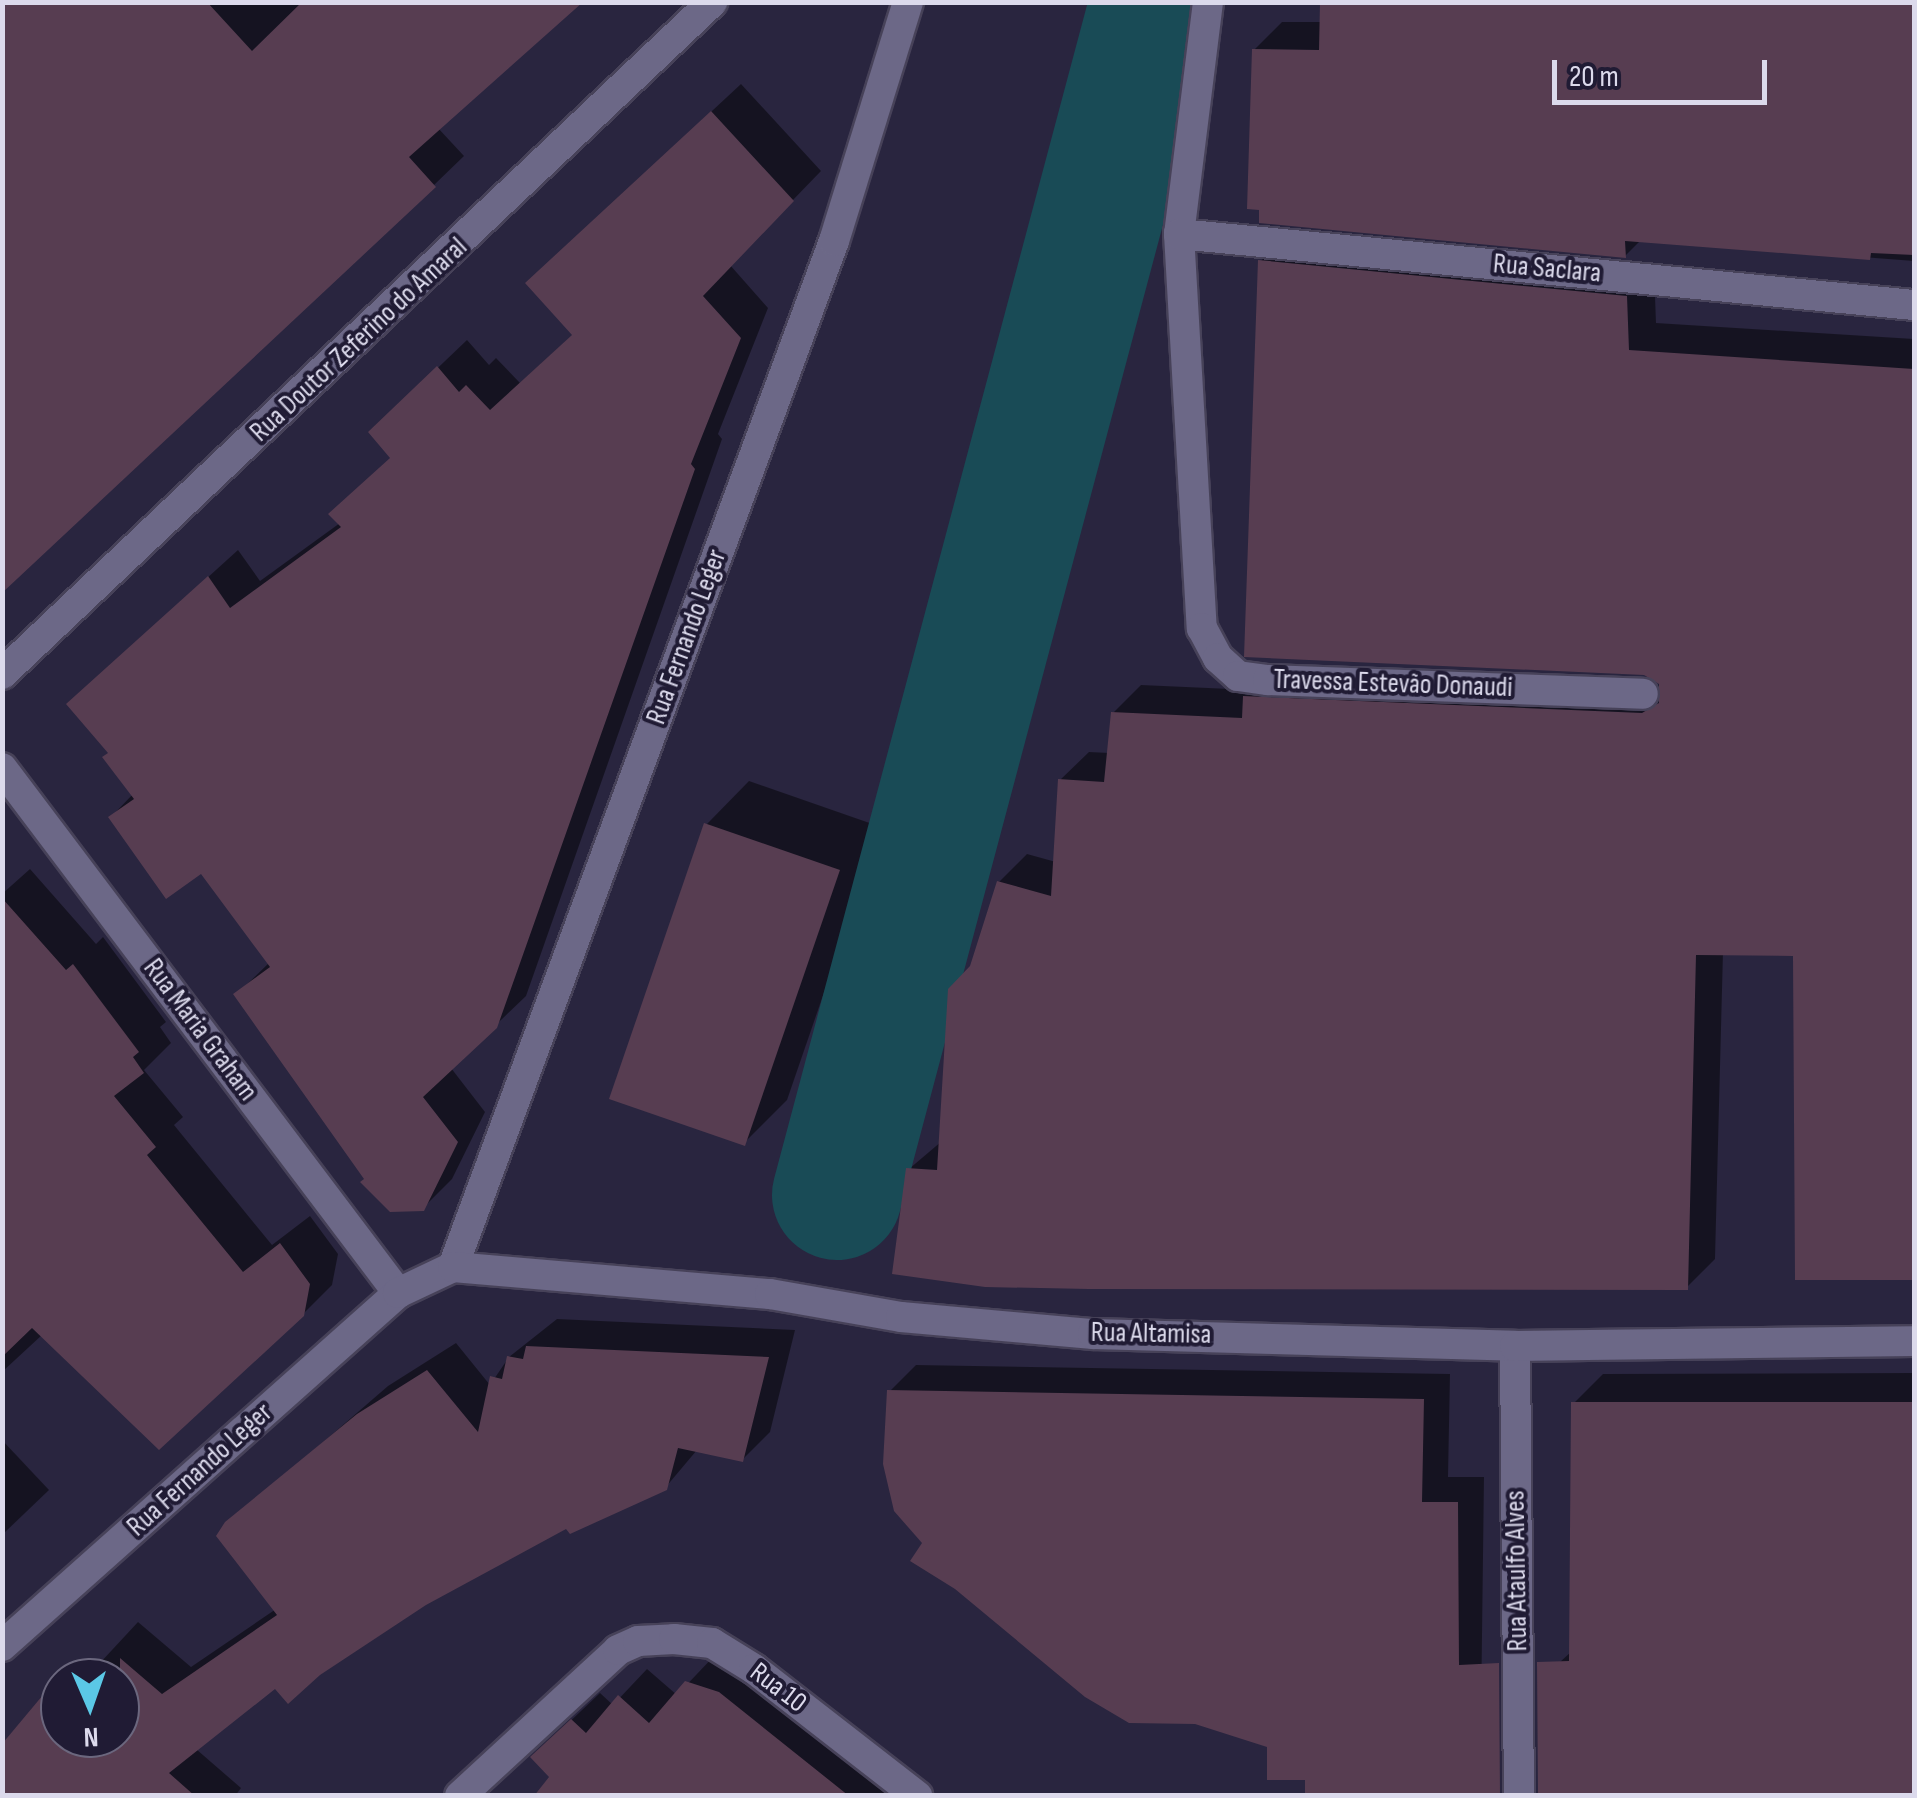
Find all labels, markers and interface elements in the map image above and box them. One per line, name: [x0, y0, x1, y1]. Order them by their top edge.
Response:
scale bar: [1557, 40, 1772, 102]
text: 20 m: [1569, 59, 1619, 95]
street label: Rua Doutor Zeferino do Amaral: [244, 231, 474, 449]
street label: Rua Saclara: [1492, 248, 1602, 290]
street label: Rua Fernando Leger: [640, 545, 734, 729]
street label: Travessa Estevão Donaudi: [1273, 663, 1513, 705]
street label: Rua Maria Graham: [136, 952, 264, 1108]
street label: Rua Altamisa: [1090, 1316, 1212, 1352]
street label: Rua Fernando Leger: [121, 1396, 279, 1544]
street label: Rua Ataulfo Alves: [1499, 1490, 1535, 1652]
street label: Rua 10: [743, 1656, 813, 1720]
north arrow: [40, 1658, 140, 1758]
text: N: [83, 1720, 99, 1753]

